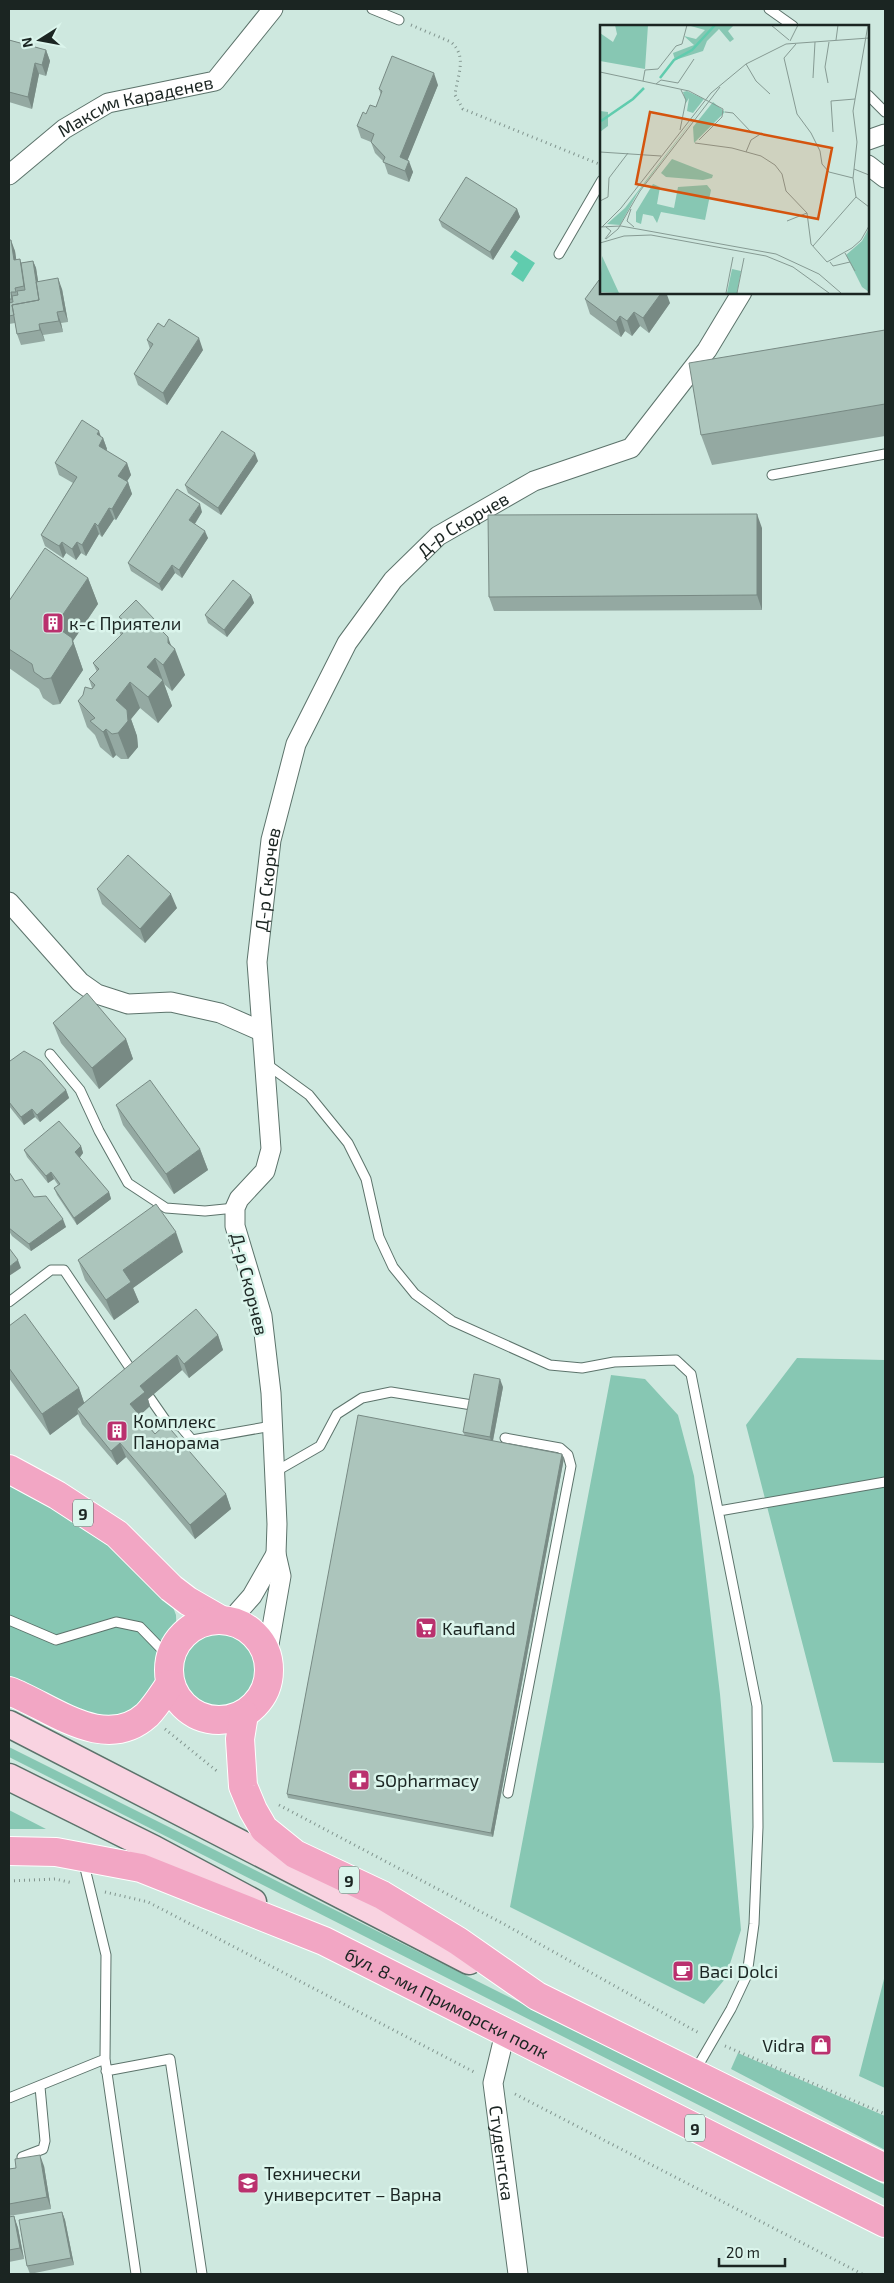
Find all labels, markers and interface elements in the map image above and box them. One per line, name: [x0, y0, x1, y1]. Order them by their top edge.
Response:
north arrow: [15, 15, 65, 65]
inset map: [600, 25, 869, 294]
text: N: [17, 36, 36, 49]
street label: Максим Караденев: [54, 71, 215, 141]
street label: Д-р Скорчев: [412, 487, 512, 562]
building icon: к-с Приятели: [41, 611, 65, 635]
place label: к-с Приятели: [69, 612, 181, 634]
street label: Д-р Скорчев: [250, 825, 285, 933]
street label: Д-р Скорчев: [227, 1230, 273, 1338]
place label: Комплекс Панорама: [133, 1410, 220, 1453]
building icon: Комплекс Панорама: [105, 1419, 129, 1443]
road number: 9: [73, 1500, 93, 1526]
supermarket icon: Kaufland: [414, 1616, 438, 1640]
place label: Kaufland: [442, 1617, 515, 1639]
pharmacy icon: SOpharmacy: [347, 1768, 371, 1792]
place label: SOpharmacy: [375, 1769, 480, 1791]
road number: 9: [339, 1866, 359, 1894]
street label: бул. 8-ми Приморски полк: [341, 1942, 553, 2063]
cafe icon: Baci Dolci: [671, 1959, 695, 1983]
place label: Baci Dolci: [699, 1960, 778, 1982]
shop icon: Vidra: [809, 2033, 833, 2057]
place label: Vidra: [762, 2034, 805, 2056]
street label: Студентска: [485, 2104, 519, 2202]
road number: 9: [685, 2114, 705, 2142]
place label: Технически университет – Варна: [264, 2162, 442, 2205]
school or university icon: Технически университет – Варна: [236, 2171, 260, 2195]
scale bar: [719, 2236, 785, 2268]
text: 20 m: [726, 2243, 760, 2261]

